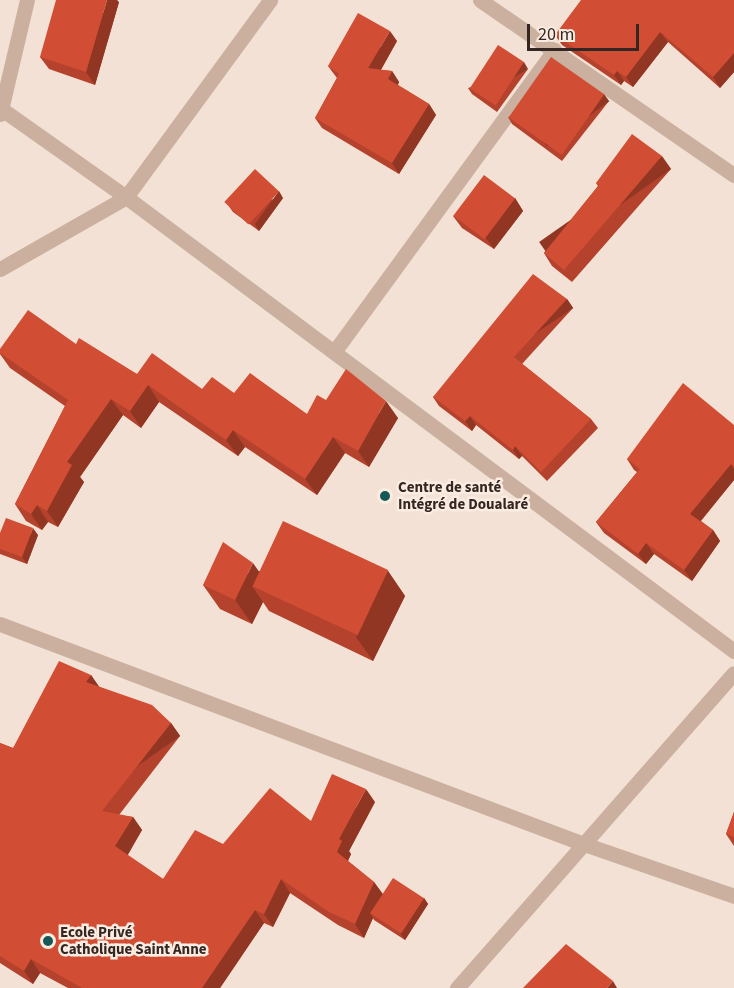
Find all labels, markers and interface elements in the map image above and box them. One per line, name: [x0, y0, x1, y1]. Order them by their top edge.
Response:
scale bar: [530, 12, 642, 50]
text: 20 m: [538, 22, 574, 47]
place label: Centre de santé Intégré de Doualaré: [398, 478, 528, 513]
marker: Centre de santé Intégré de Doualaré: [376, 487, 394, 505]
place label: Ecole Privé Catholique Saint Anne: [60, 923, 207, 958]
marker: Ecole Privé Catholique Saint Anne: [41, 934, 55, 948]

